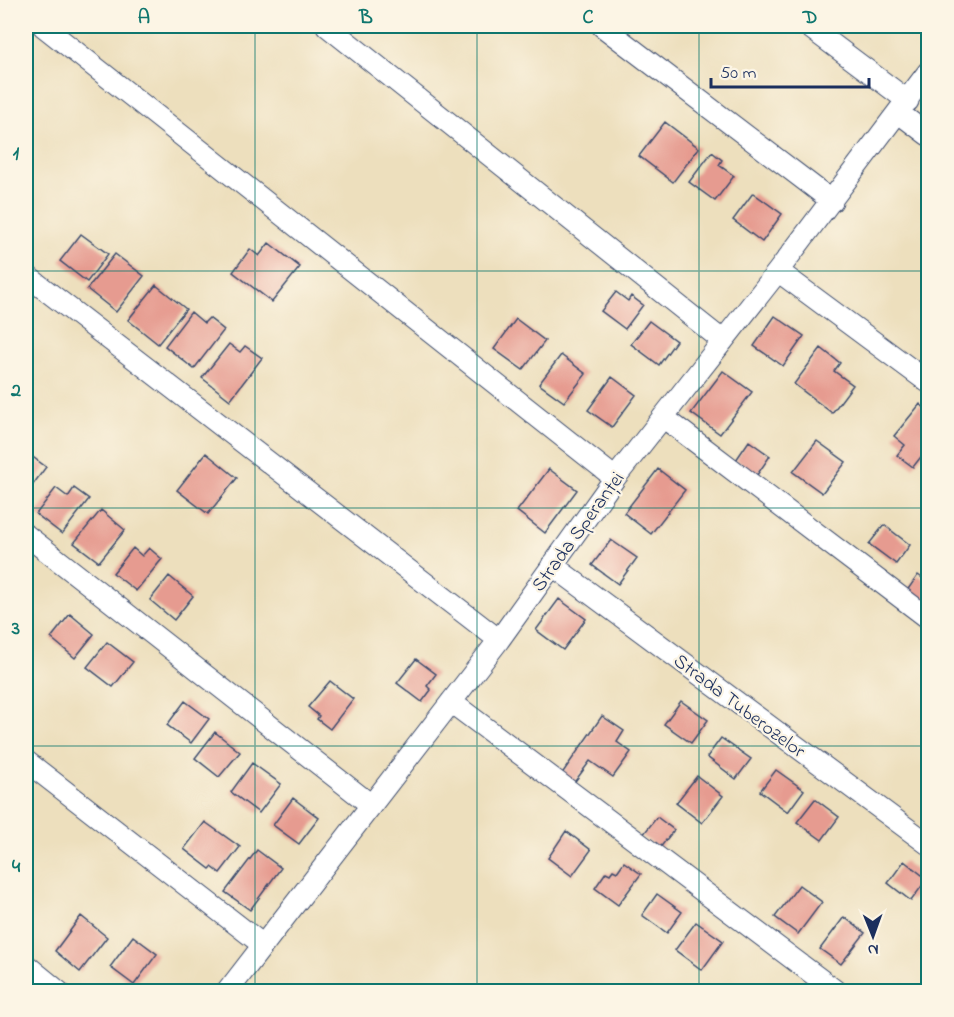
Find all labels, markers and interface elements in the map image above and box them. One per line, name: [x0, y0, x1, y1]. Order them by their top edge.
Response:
text: A: [138, 4, 150, 33]
text: B: [358, 4, 373, 33]
text: C: [583, 4, 594, 33]
text: D: [802, 4, 817, 33]
scale bar: [711, 51, 868, 89]
text: 50 m: [720, 61, 757, 87]
text: 1: [13, 140, 20, 169]
text: 2: [10, 377, 21, 406]
street label: Strada Speranței: [525, 466, 633, 599]
text: 3: [11, 615, 20, 644]
street label: Strada Tuberozelor: [666, 648, 811, 767]
text: 4: [12, 853, 21, 882]
north arrow: [843, 906, 903, 966]
text: N: [867, 937, 879, 961]

